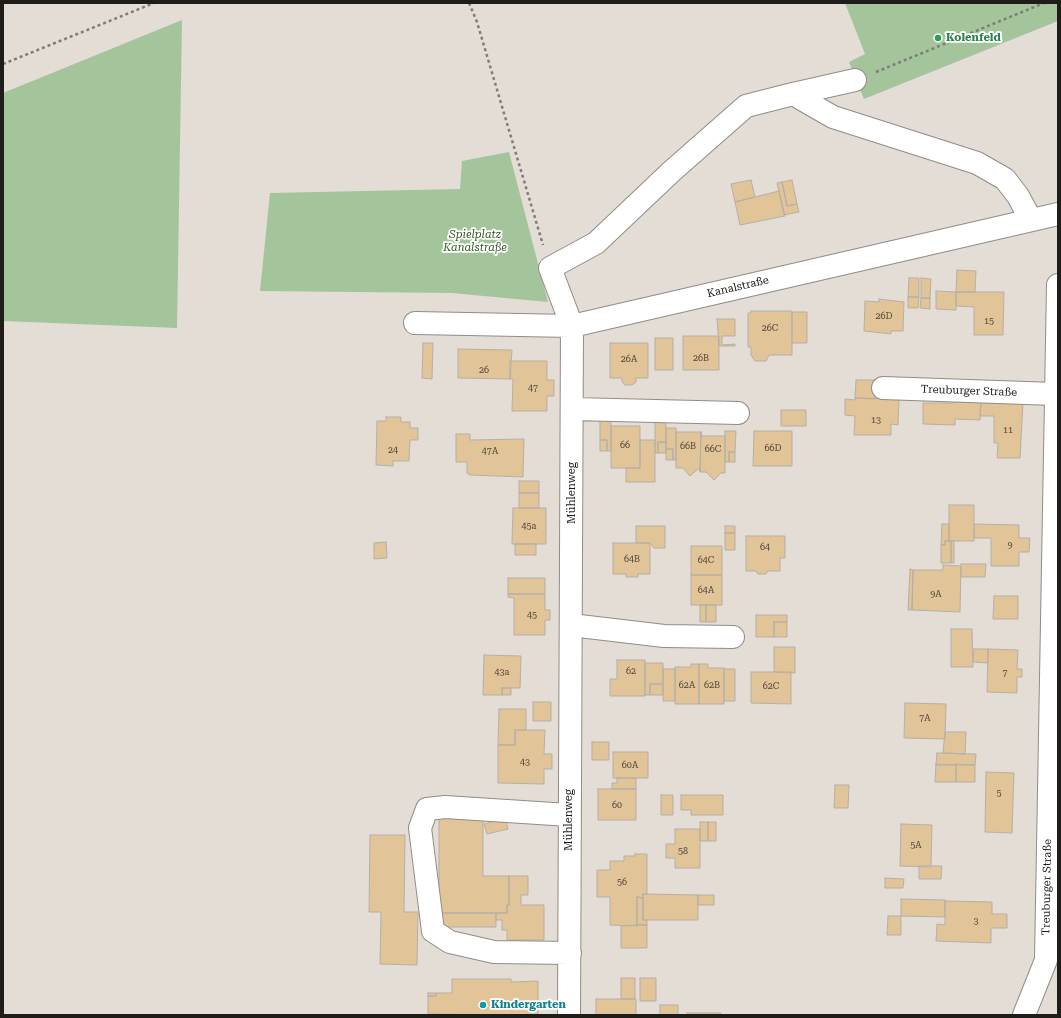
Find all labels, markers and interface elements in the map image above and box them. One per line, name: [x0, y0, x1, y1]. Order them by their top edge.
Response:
place label: Kolenfeld: [946, 31, 1001, 45]
marker: Kolenfeld: [933, 33, 943, 43]
park label: Spielplatz Kanalstraße: [443, 228, 507, 254]
street label: Kanalstraße: [706, 273, 770, 301]
house number: 26D: [875, 311, 893, 321]
house number: 15: [984, 316, 994, 326]
house number: 26C: [762, 323, 778, 333]
house number: 26B: [693, 353, 709, 363]
house number: 26A: [621, 354, 637, 364]
house number: 26: [479, 365, 489, 375]
house number: 47: [528, 383, 538, 393]
street label: Treuburger Straße: [921, 383, 1017, 399]
house number: 13: [871, 415, 881, 425]
house number: 11: [1003, 425, 1013, 435]
house number: 66: [620, 440, 630, 450]
house number: 66B: [680, 441, 696, 451]
house number: 66D: [764, 443, 782, 453]
house number: 66C: [705, 444, 721, 454]
house number: 24: [388, 445, 398, 455]
house number: 47A: [482, 446, 498, 456]
street label: Mühlenweg: [565, 462, 579, 524]
house number: 45a: [522, 521, 536, 531]
house number: 9: [1007, 540, 1013, 550]
house number: 64: [760, 542, 770, 552]
house number: 64B: [624, 554, 640, 564]
house number: 64C: [698, 555, 714, 565]
house number: 64A: [698, 585, 714, 595]
house number: 9A: [930, 589, 942, 599]
house number: 45: [527, 610, 537, 620]
house number: 62: [626, 666, 636, 676]
house number: 43a: [495, 667, 509, 677]
house number: 7: [1002, 668, 1008, 678]
house number: 62A: [679, 680, 695, 690]
house number: 62B: [704, 680, 720, 690]
house number: 62C: [763, 681, 779, 691]
house number: 7A: [919, 713, 931, 723]
house number: 43: [520, 757, 530, 767]
house number: 60A: [622, 760, 638, 770]
house number: 5: [996, 788, 1002, 798]
street label: Mühlenweg: [562, 789, 576, 851]
house number: 60: [612, 800, 622, 810]
street label: Treuburger Straße: [1040, 839, 1054, 935]
house number: 5A: [910, 840, 922, 850]
house number: 58: [678, 846, 688, 856]
house number: 56: [617, 877, 627, 887]
house number: 3: [973, 916, 979, 926]
place label: Kindergarten: [491, 998, 566, 1012]
marker: Kindergarten: [478, 1000, 488, 1010]

